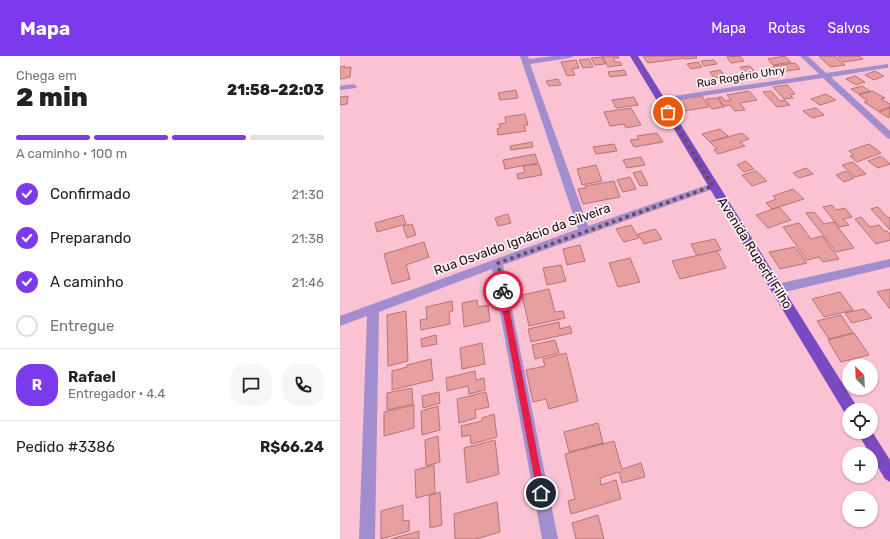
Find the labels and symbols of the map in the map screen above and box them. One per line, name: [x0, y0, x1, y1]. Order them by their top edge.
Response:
street label: Rua Rogério Uhry: [696, 64, 786, 90]
pin: [651, 95, 685, 129]
street label: Avenida Ruperti Filho: [715, 194, 795, 312]
street label: Rua Osvaldo Ignácio da Silveira: [432, 200, 613, 279]
courier: [483, 271, 523, 311]
north arrow: [842, 359, 878, 395]
pin: [524, 476, 558, 510]

